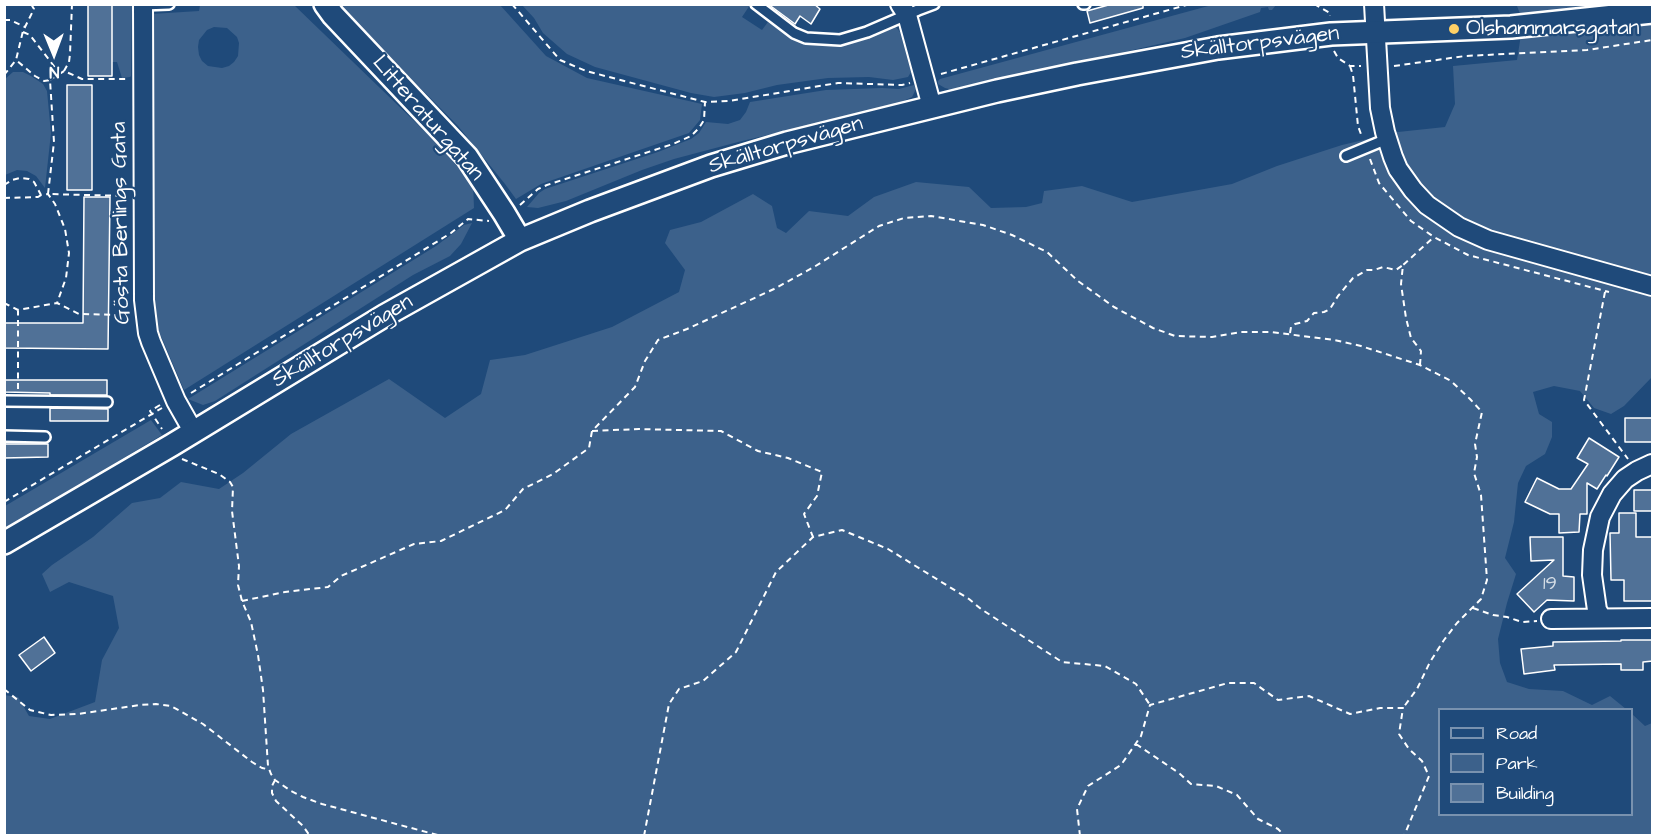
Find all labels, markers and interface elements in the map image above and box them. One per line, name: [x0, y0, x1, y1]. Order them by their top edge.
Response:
place label: Olshammarsgatan: [1466, 16, 1640, 42]
street label: Skälltorpsvägen: [1179, 21, 1341, 67]
marker: Olshammarsgatan: [1447, 22, 1461, 36]
north arrow: [24, 24, 84, 84]
street label: Litteraturgatan: [365, 51, 489, 187]
text: N: [49, 61, 60, 83]
street label: Skälltorpsvägen: [706, 111, 866, 181]
street label: Gösta Berlings Gata: [107, 121, 137, 325]
street label: Skälltorpsvägen: [268, 290, 418, 394]
house number: 19: [1543, 573, 1557, 597]
legend: [1438, 708, 1633, 816]
text: Road: [1496, 721, 1537, 746]
text: Park: [1496, 751, 1538, 776]
text: Building: [1496, 781, 1554, 806]

